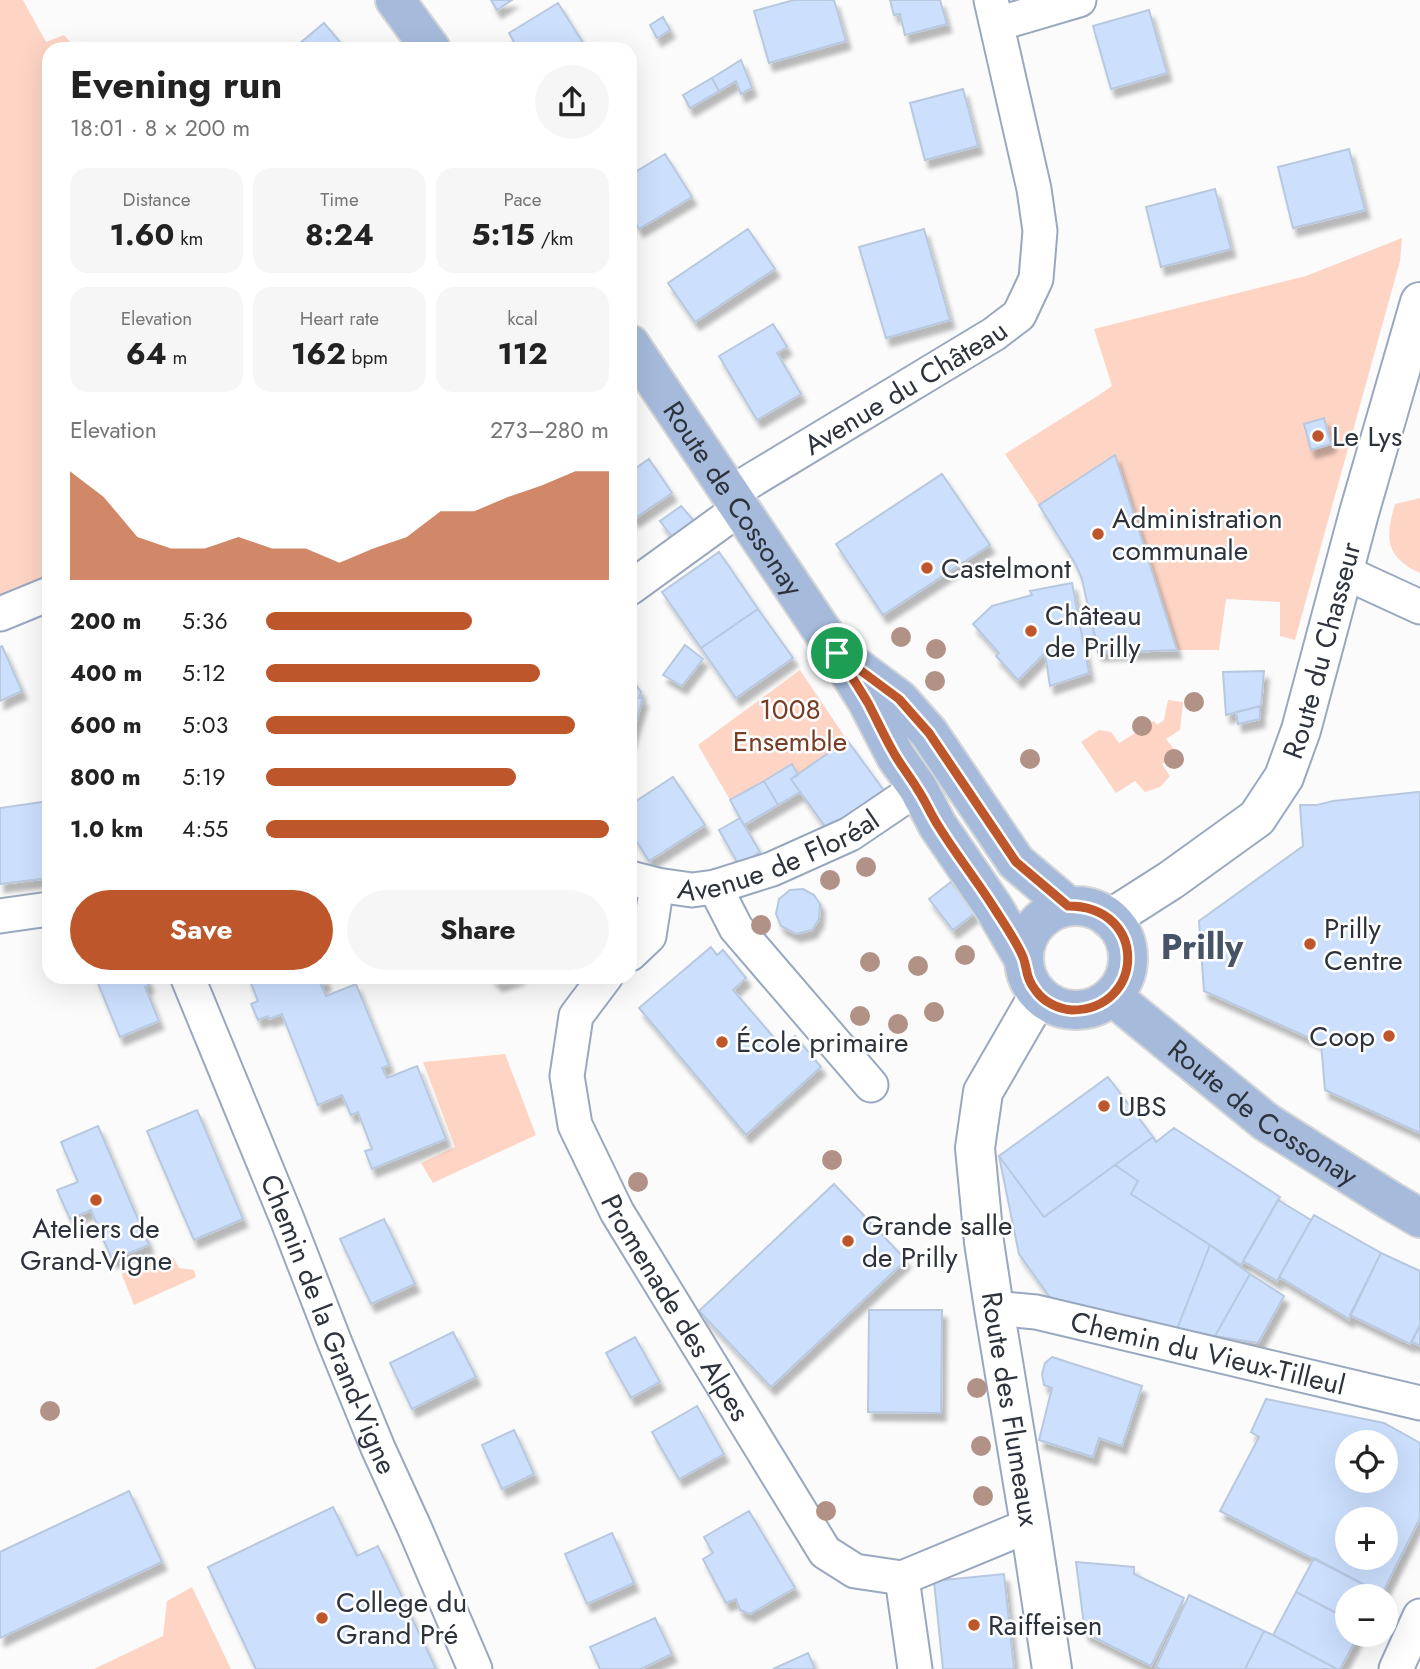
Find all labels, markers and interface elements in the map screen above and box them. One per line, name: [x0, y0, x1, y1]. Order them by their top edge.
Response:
text: Evening run: [70, 57, 282, 112]
button: share: [535, 65, 609, 139]
text: 18:01 · 8 × 200 m: [70, 111, 250, 145]
text: Distance: [122, 186, 191, 213]
text: Time: [320, 186, 359, 213]
text: Pace: [504, 186, 541, 213]
text: 1.60: [110, 213, 174, 256]
text: 8:24: [305, 213, 374, 256]
text: 5:15: [471, 213, 535, 256]
text: km: [174, 225, 203, 252]
text: /km: [535, 225, 574, 252]
text: Elevation: [121, 305, 192, 332]
text: Heart rate: [300, 305, 379, 332]
text: kcal: [507, 305, 538, 332]
street label: Avenue du Château: [796, 311, 1016, 465]
text: 64: [126, 332, 167, 375]
text: 162: [291, 332, 346, 375]
text: 112: [497, 332, 548, 375]
text: m: [167, 344, 187, 371]
text: bpm: [346, 344, 388, 371]
street label: Route de Cossonay: [653, 393, 814, 605]
text: Elevation: [70, 413, 157, 447]
text: 273–280 m: [490, 413, 609, 447]
place label: Le Lys: [1332, 416, 1402, 457]
marker: Le Lys: [1310, 428, 1326, 444]
place label: Administration communale: [1112, 498, 1283, 571]
marker: Administration communale: [1090, 526, 1106, 542]
street label: Route du Chasseur: [1272, 537, 1371, 764]
place label: Castelmont: [941, 548, 1071, 589]
marker: Castelmont: [919, 560, 935, 576]
place label: Château de Prilly: [1045, 595, 1142, 668]
text: 200 m: [70, 604, 141, 638]
text: 5:36: [182, 604, 228, 638]
pin: [807, 623, 867, 683]
marker: Château de Prilly: [1023, 623, 1039, 639]
icon: arrive: [818, 634, 856, 672]
text: 400 m: [70, 656, 142, 690]
text: 5:12: [182, 656, 225, 690]
park label: 1008 Ensemble: [733, 689, 847, 762]
text: 600 m: [70, 708, 142, 742]
text: 5:03: [182, 708, 228, 742]
text: 800 m: [70, 760, 141, 794]
text: 5:19: [182, 760, 225, 794]
street label: Avenue de Floréal: [675, 800, 888, 911]
text: 1.0 km: [70, 812, 143, 846]
text: 4:55: [182, 812, 228, 846]
button: Save: [70, 890, 333, 970]
button: Share: [347, 890, 609, 970]
place label: Prilly Centre: [1324, 908, 1403, 981]
district label: Prilly: [1161, 922, 1244, 972]
marker: Prilly Centre: [1302, 936, 1318, 952]
place label: Coop: [1309, 1016, 1375, 1057]
place label: École primaire: [736, 1022, 908, 1063]
marker: Coop: [1381, 1028, 1397, 1044]
street label: Route de Cossonay: [1159, 1030, 1366, 1196]
marker: École primaire: [714, 1034, 730, 1050]
place label: UBS: [1118, 1086, 1167, 1127]
marker: UBS: [1096, 1098, 1112, 1114]
street label: Chemin de la Grand-Vigne: [250, 1168, 407, 1481]
street label: Promenade des Alpes: [590, 1188, 760, 1429]
marker: Ateliers de Grand-Vigne: [88, 1192, 104, 1208]
place label: Grande salle de Prilly: [862, 1205, 1012, 1278]
place label: Ateliers de Grand-Vigne: [20, 1208, 172, 1281]
marker: Grande salle de Prilly: [840, 1233, 856, 1249]
street label: Route des Flumeaux: [971, 1289, 1050, 1529]
street label: Chemin du Vieux-Tilleul: [1067, 1301, 1349, 1406]
map controls: [1335, 1430, 1398, 1647]
button: locate: [1335, 1430, 1398, 1493]
button: +: [1335, 1507, 1398, 1570]
place label: College du Grand Pré: [336, 1582, 467, 1655]
button: −: [1335, 1584, 1398, 1647]
place label: Raiffeisen: [988, 1605, 1103, 1646]
marker: College du Grand Pré: [314, 1610, 330, 1626]
marker: Raiffeisen: [966, 1617, 982, 1633]

